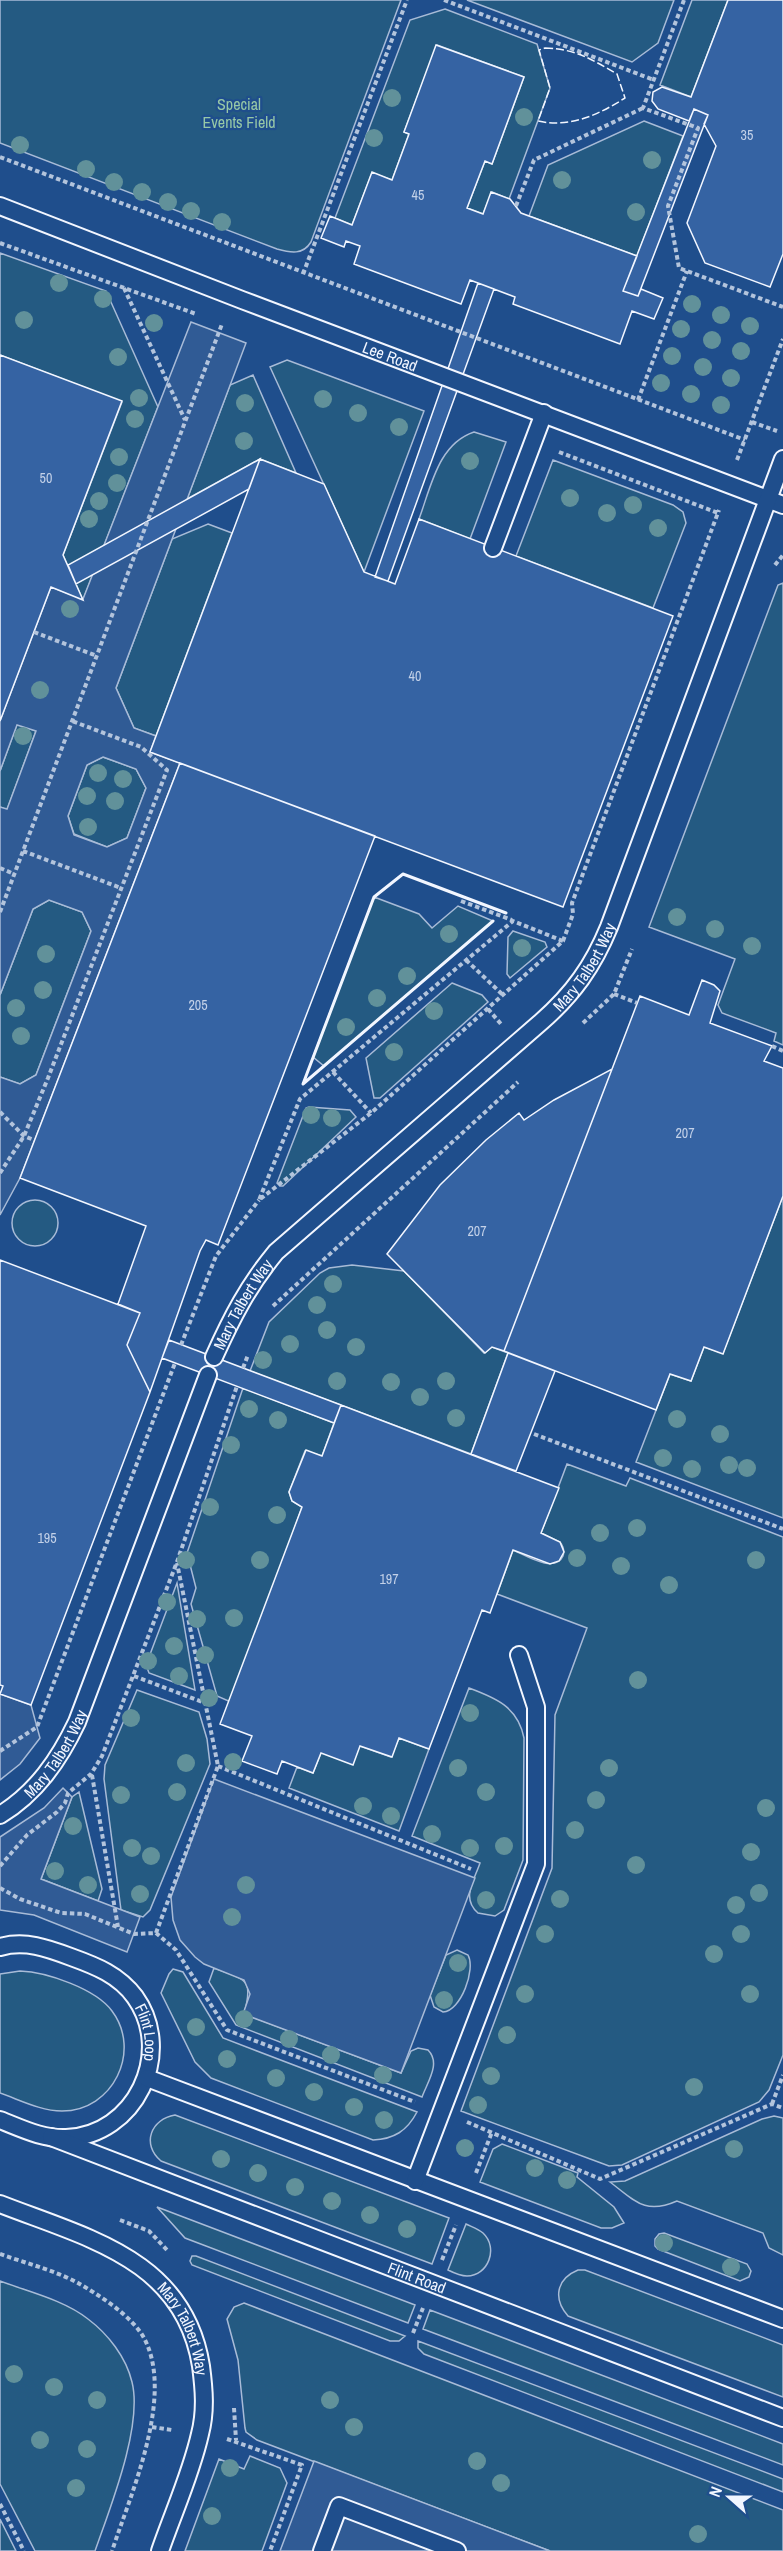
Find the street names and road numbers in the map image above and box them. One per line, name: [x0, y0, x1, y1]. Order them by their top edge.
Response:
street label: Lee Road: [360, 336, 421, 376]
street label: Mary Talbert Way: [548, 919, 621, 1016]
street label: Mary Talbert Way: [208, 1254, 278, 1353]
street label: Mary Talbert Way: [19, 1706, 92, 1803]
street label: Flint Loop: [130, 2000, 162, 2062]
street label: Flint Road: [385, 2256, 449, 2299]
street label: Mary Talbert Way: [153, 2277, 213, 2377]

